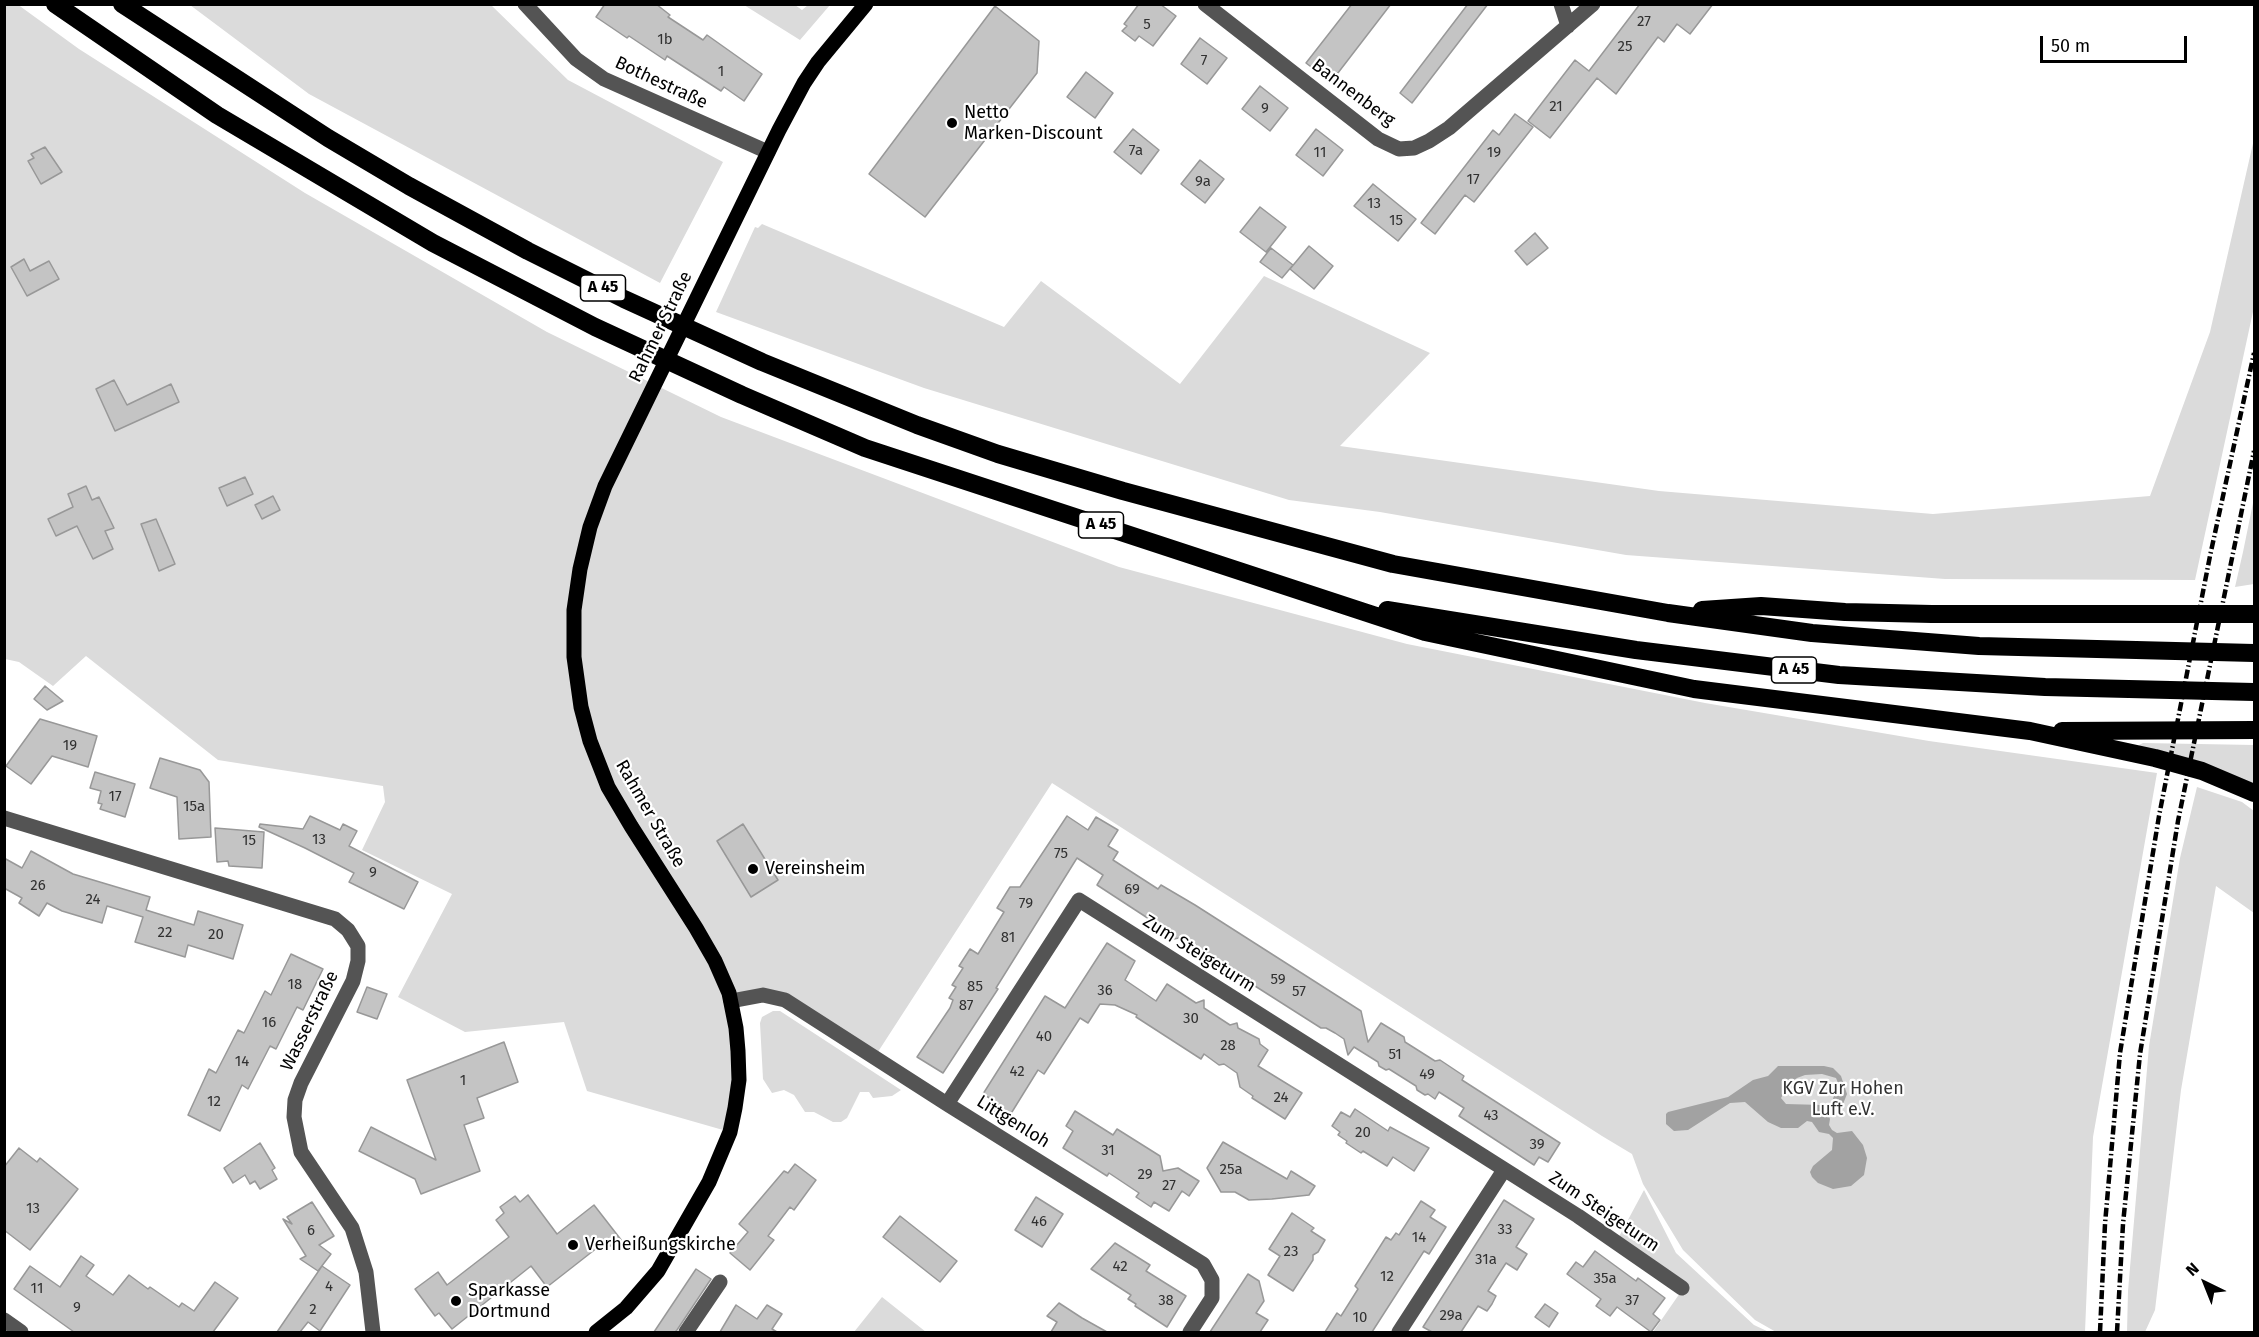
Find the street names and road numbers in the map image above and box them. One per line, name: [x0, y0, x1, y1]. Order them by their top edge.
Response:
street label: Bothestraße: [611, 52, 711, 114]
street label: Bannenberg: [1307, 55, 1399, 131]
street label: Rahmer Straße: [625, 268, 697, 386]
road number: A 45: [580, 275, 626, 301]
road number: A 45: [1078, 512, 1124, 538]
road number: A 45: [1772, 657, 1816, 683]
street label: Rahmer Straße: [610, 756, 690, 872]
street label: Zum Steigeturm: [1139, 911, 1259, 997]
street label: Wasserstraße: [276, 967, 344, 1075]
street label: Littgenloh: [972, 1091, 1054, 1153]
street label: Zum Steigeturm: [1545, 1167, 1663, 1257]

